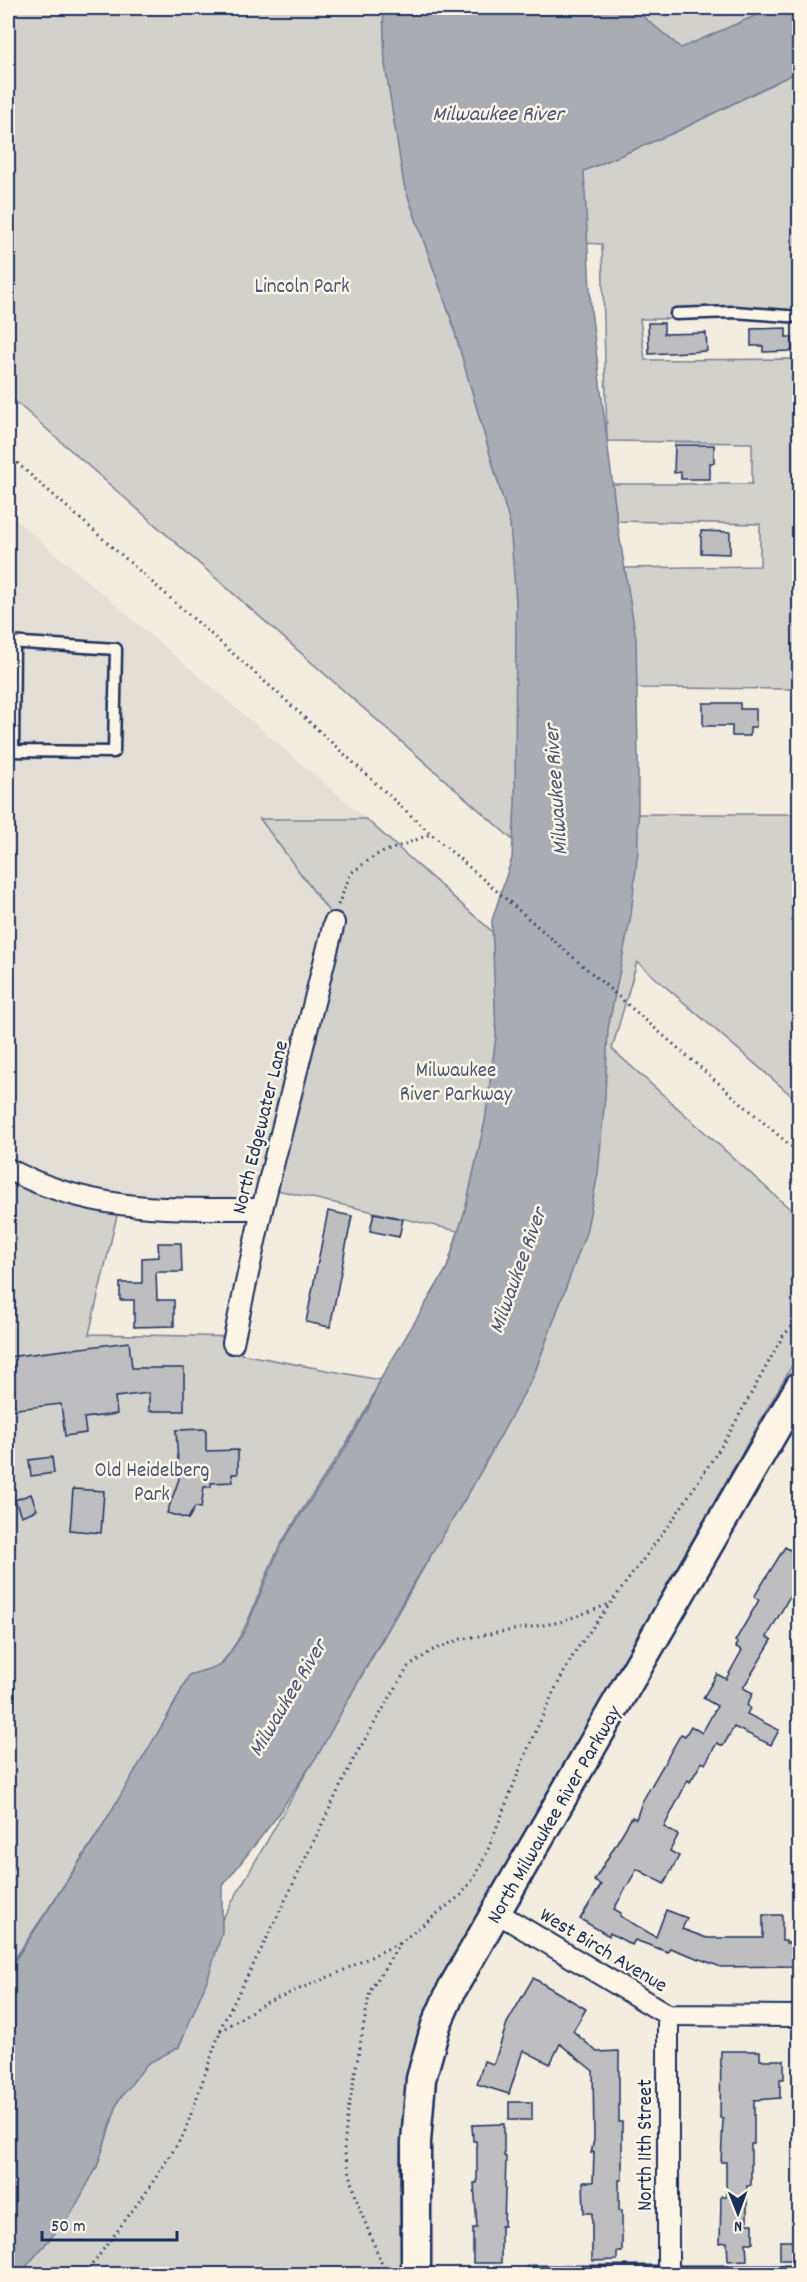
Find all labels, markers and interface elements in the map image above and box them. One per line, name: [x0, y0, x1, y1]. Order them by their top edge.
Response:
water label: Milwaukee River: [432, 100, 566, 131]
park label: Lincoln Park: [254, 273, 350, 303]
water label: Milwaukee River: [537, 720, 578, 856]
street label: North Edgewater Lane: [226, 1038, 298, 1218]
park label: Milwaukee River Parkway: [400, 1057, 513, 1111]
water label: Milwaukee River: [482, 1202, 557, 1338]
park label: Old Heidelberg Park: [95, 1457, 209, 1511]
water label: Milwaukee River: [242, 1632, 338, 1763]
street label: North Milwaukee River Parkway: [481, 1700, 631, 1930]
street label: West Birch Avenue: [533, 1901, 672, 2002]
street label: North 11th Street: [632, 2079, 662, 2211]
north arrow: [708, 2183, 768, 2243]
scale bar: [42, 2204, 177, 2242]
text: N: [734, 2214, 742, 2237]
text: 50 m: [51, 2215, 86, 2240]

